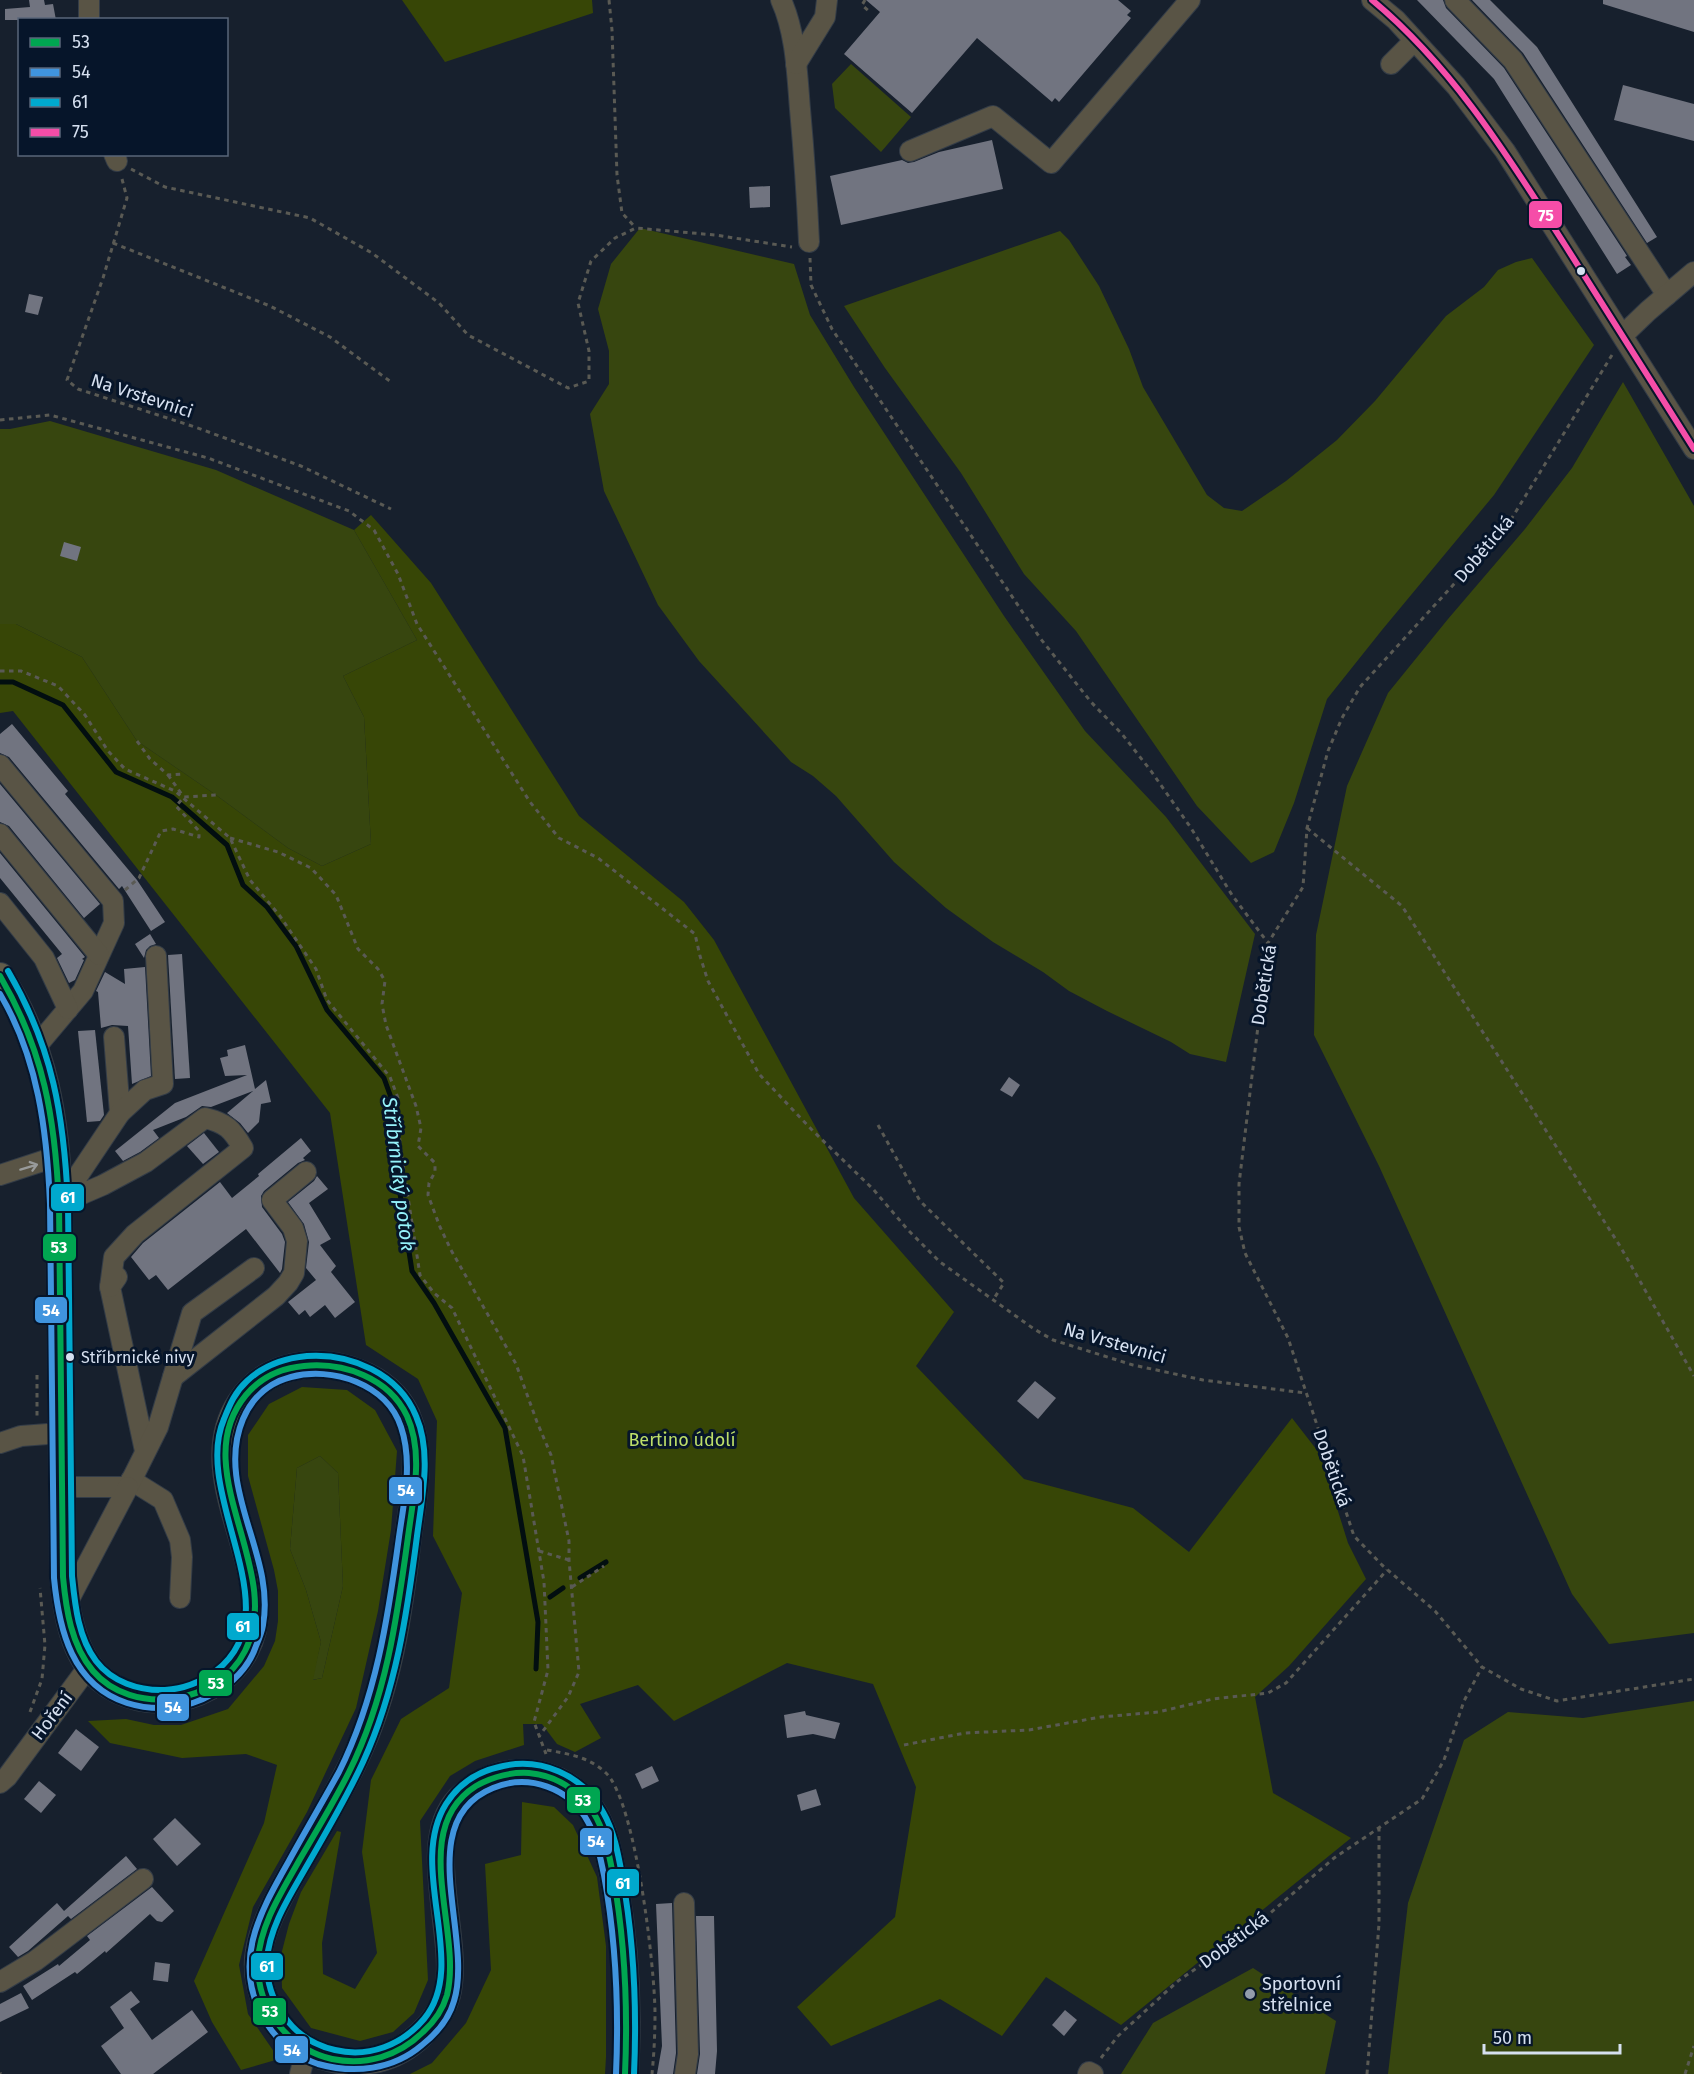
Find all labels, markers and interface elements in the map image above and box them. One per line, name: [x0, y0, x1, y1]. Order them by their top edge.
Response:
legend: [18, 18, 228, 156]
text: 53: [72, 31, 90, 53]
text: 54: [72, 61, 91, 83]
text: 61: [72, 91, 89, 113]
text: 75: [72, 121, 89, 143]
line badge: 75: [1528, 200, 1563, 229]
text: 75: [1538, 206, 1554, 225]
unlabelled marker: [1575, 265, 1587, 277]
street label: Na Vrstevnici: [88, 369, 196, 423]
street label: Dobětická: [1449, 511, 1519, 587]
street label: Dobětická: [1247, 943, 1281, 1027]
water label: Stříbrnický potok: [378, 1094, 420, 1253]
one-way arrow: [19, 1160, 38, 1171]
line badge: 61: [50, 1183, 85, 1212]
text: 61: [60, 1188, 76, 1207]
line badge: 53: [42, 1233, 77, 1262]
text: 53: [51, 1238, 67, 1257]
line badge: 54: [34, 1296, 68, 1324]
text: 54: [42, 1301, 60, 1320]
street label: Na Vrstevnici: [1061, 1318, 1169, 1368]
place label: Stříbrnické nivy: [81, 1348, 194, 1367]
marker: Stříbrnické nivy: [64, 1351, 76, 1363]
street label: Dobětická: [1308, 1426, 1356, 1510]
park label: Bertino údolí: [628, 1429, 736, 1451]
line badge: 54: [388, 1476, 423, 1505]
text: 54: [397, 1481, 415, 1500]
line badge: 61: [226, 1612, 260, 1641]
text: 61: [235, 1617, 251, 1636]
line badge: 53: [198, 1669, 233, 1697]
text: 53: [208, 1674, 224, 1693]
street label: Hoření: [27, 1688, 77, 1744]
line badge: 54: [156, 1693, 190, 1722]
text: 54: [164, 1698, 182, 1717]
line badge: 53: [566, 1786, 601, 1814]
text: 53: [575, 1791, 591, 1810]
line badge: 54: [579, 1827, 613, 1856]
text: 54: [587, 1832, 605, 1851]
line badge: 61: [606, 1868, 640, 1897]
text: 61: [615, 1874, 631, 1893]
street label: Dobětická: [1195, 1907, 1273, 1973]
line badge: 61: [250, 1952, 284, 1981]
text: 61: [259, 1957, 275, 1976]
place label: Sportovní střelnice: [1262, 1973, 1341, 2016]
marker: Sportovní střelnice: [1243, 1987, 1257, 2001]
line badge: 53: [252, 1997, 287, 2026]
text: 53: [262, 2002, 278, 2021]
scale bar: [1484, 2017, 1620, 2055]
text: 50 m: [1493, 2027, 1532, 2049]
line badge: 54: [274, 2035, 309, 2064]
text: 54: [283, 2041, 301, 2060]

